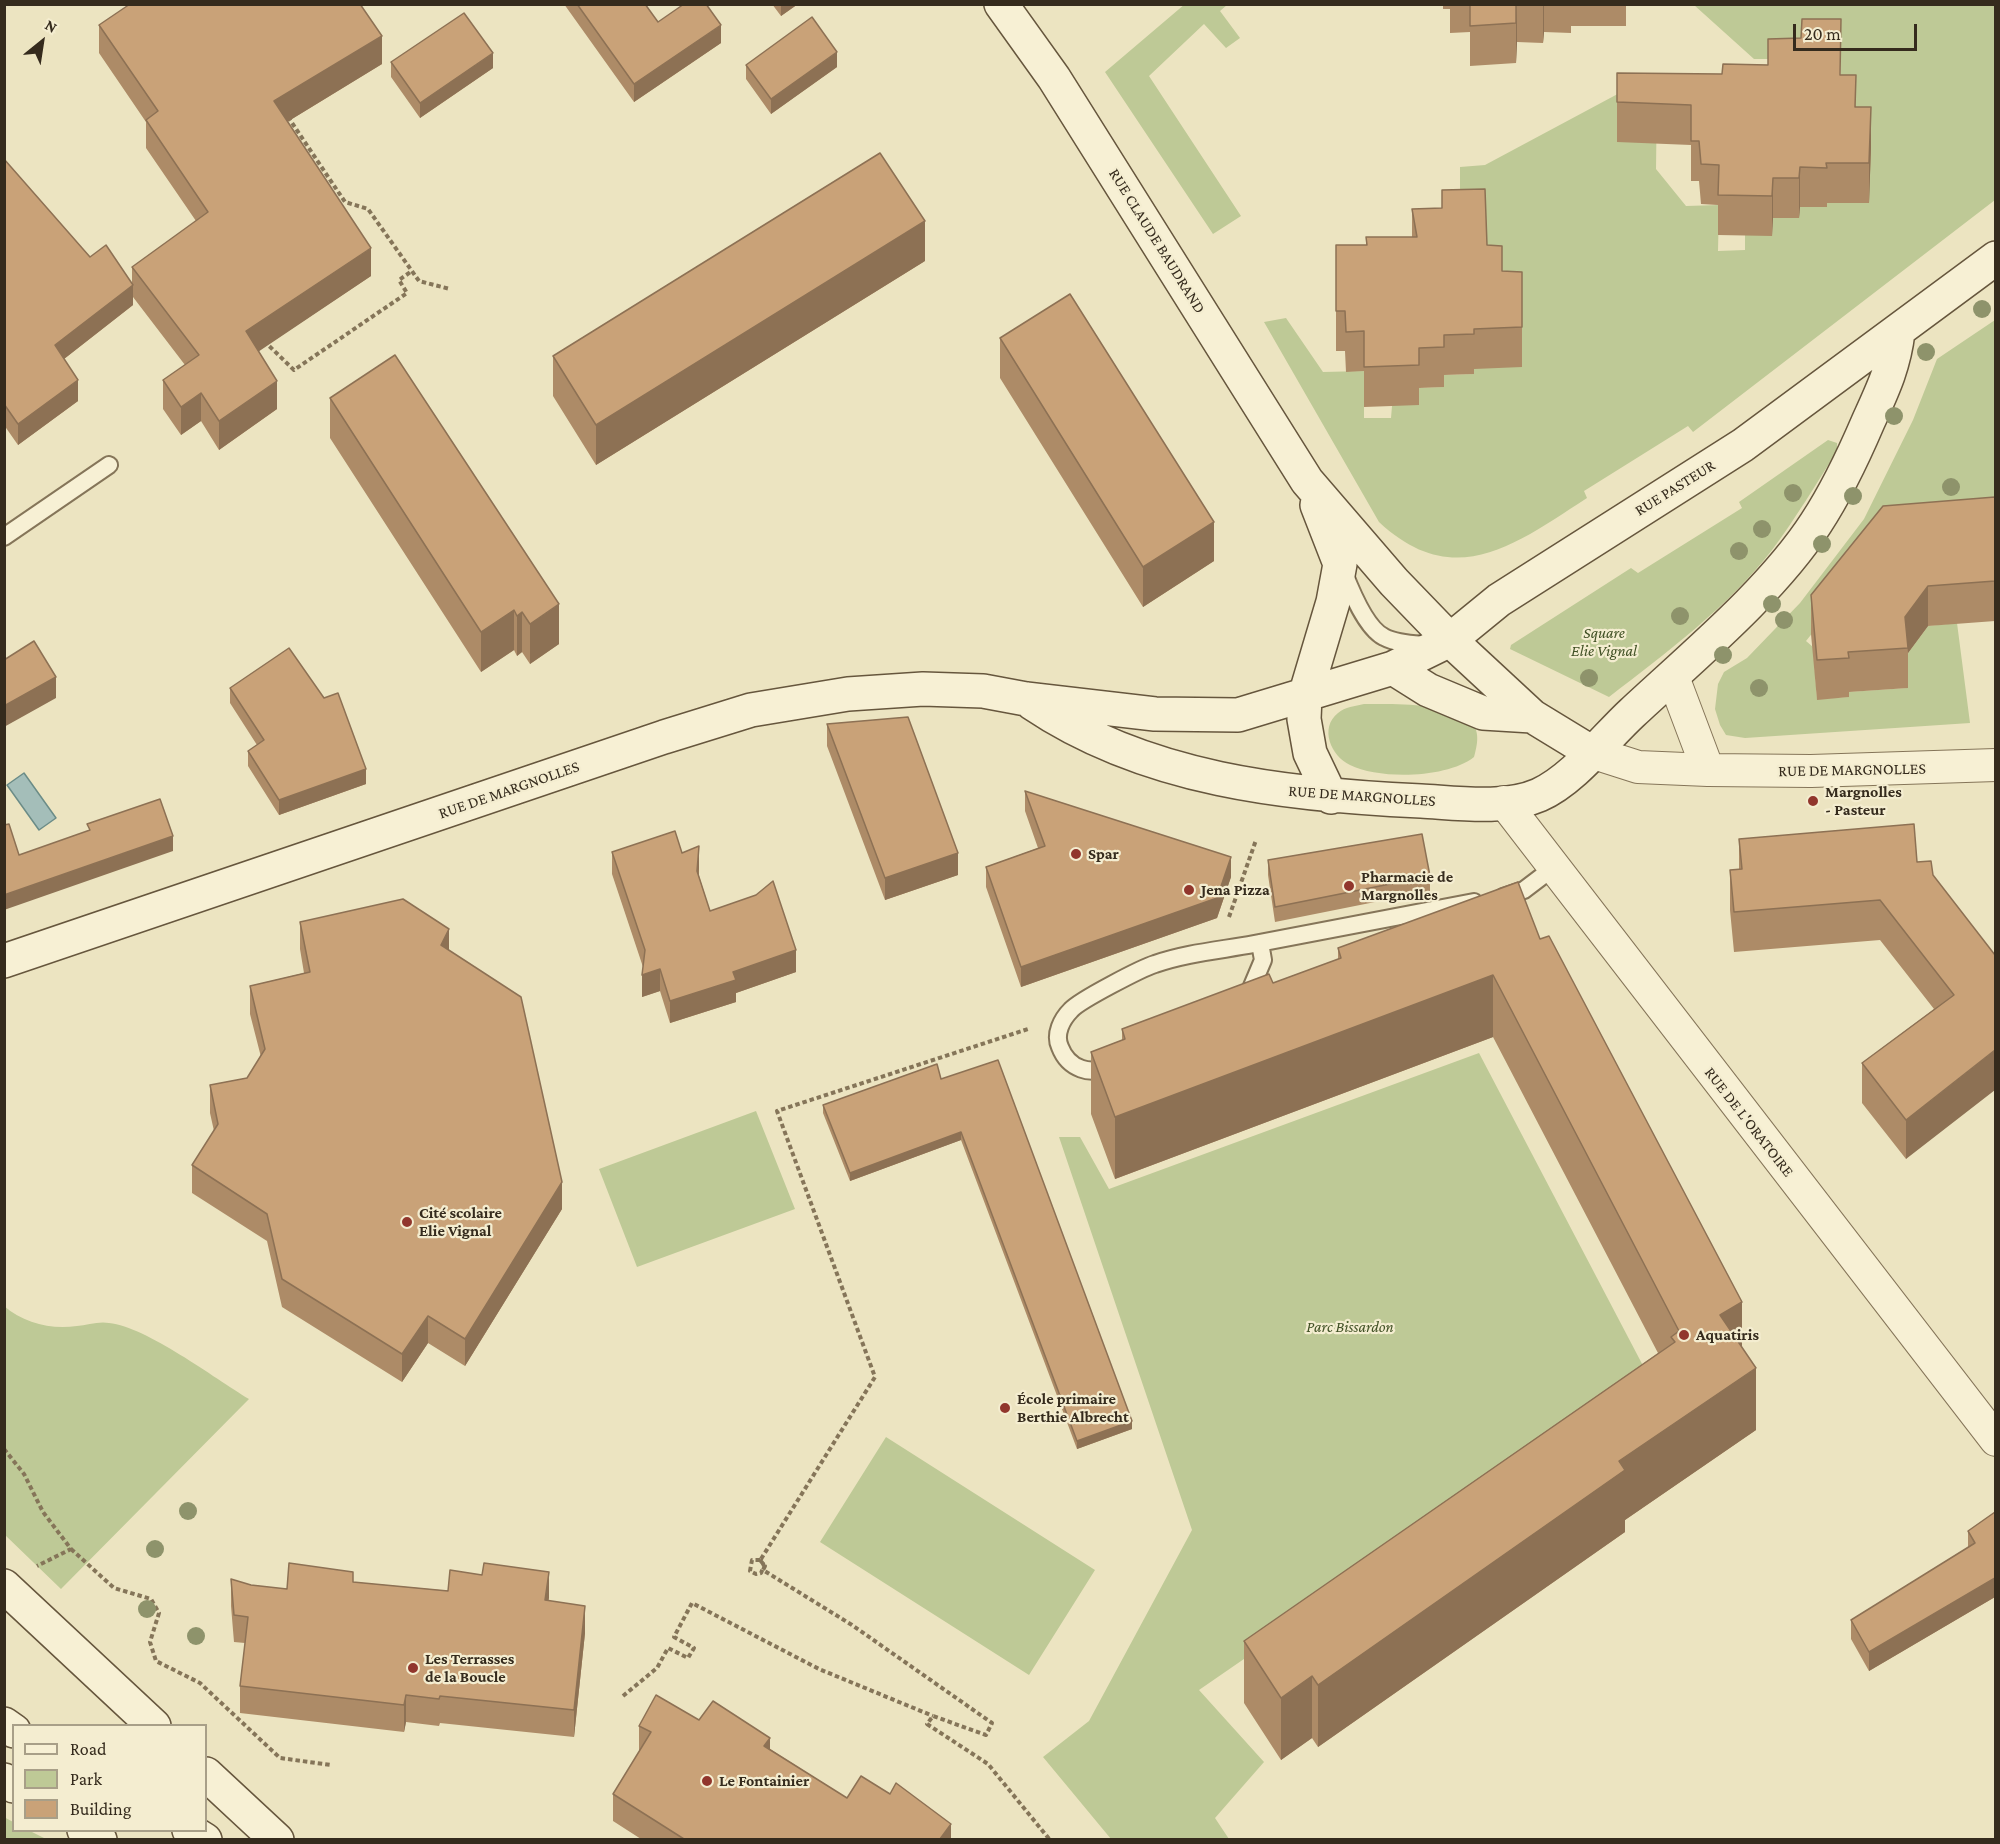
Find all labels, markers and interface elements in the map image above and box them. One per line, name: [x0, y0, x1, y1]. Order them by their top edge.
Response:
north arrow: [12, 12, 72, 72]
scale bar: [1796, 12, 1920, 50]
text: N: [42, 16, 60, 36]
text: 20 m: [1804, 24, 1841, 44]
street label: RUE CLAUDE BAUDRAND: [1105, 165, 1209, 317]
street label: RUE PASTEUR: [1631, 456, 1719, 520]
park label: Square Elie Vignal: [1571, 623, 1637, 661]
street label: RUE DE MARGNOLLES: [436, 757, 582, 823]
street label: RUE DE MARGNOLLES: [1778, 759, 1926, 781]
street label: RUE DE MARGNOLLES: [1288, 781, 1436, 811]
place label: Margnolles - Pasteur: [1825, 782, 1902, 820]
marker: Margnolles - Pasteur: [1806, 794, 1820, 808]
place label: Spar: [1088, 844, 1119, 864]
marker: Spar: [1069, 847, 1083, 861]
place label: Pharmacie de Margnolles: [1361, 867, 1453, 905]
marker: Pharmacie de Margnolles: [1342, 879, 1356, 893]
place label: Jena Pizza: [1201, 880, 1270, 900]
marker: Jena Pizza: [1182, 883, 1196, 897]
street label: RUE DE L'ORATOIRE: [1700, 1063, 1798, 1181]
place label: Cité scolaire Elie Vignal: [419, 1203, 502, 1241]
marker: Cité scolaire Elie Vignal: [400, 1215, 414, 1229]
park label: Parc Bissardon: [1306, 1317, 1394, 1337]
place label: Aquatiris: [1696, 1325, 1759, 1345]
marker: Aquatiris: [1677, 1328, 1691, 1342]
place label: École primaire Berthie Albrecht: [1017, 1389, 1129, 1427]
marker: École primaire Berthie Albrecht: [998, 1401, 1012, 1415]
place label: Les Terrasses de la Boucle: [425, 1649, 514, 1687]
marker: Les Terrasses de la Boucle: [406, 1661, 420, 1675]
legend: [12, 1724, 207, 1832]
text: Road: [70, 1739, 107, 1759]
text: Park: [70, 1769, 102, 1789]
place label: Le Fontainier: [719, 1771, 809, 1791]
marker: Le Fontainier: [700, 1774, 714, 1788]
text: Building: [70, 1799, 131, 1819]

